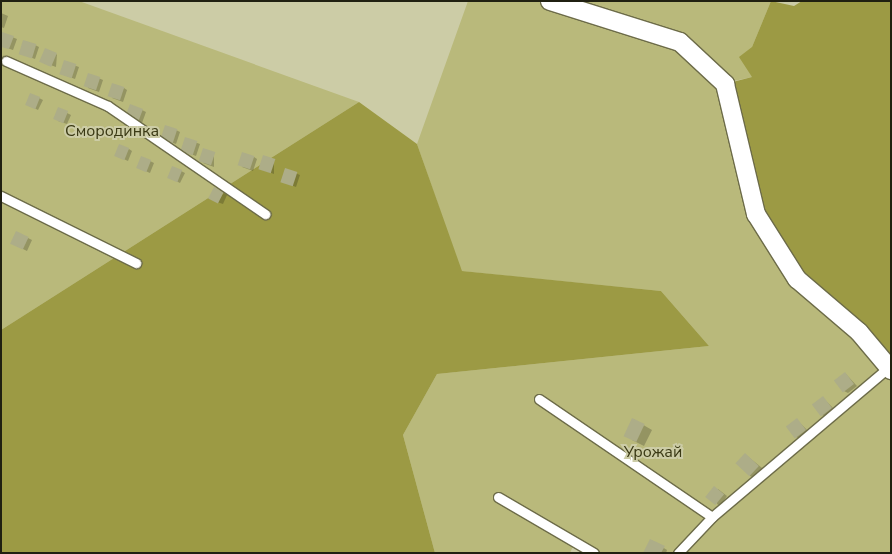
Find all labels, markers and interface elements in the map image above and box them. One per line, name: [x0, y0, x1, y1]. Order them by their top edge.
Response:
park label: Смородинка: [65, 121, 159, 141]
park label: Урожай: [624, 442, 682, 462]

